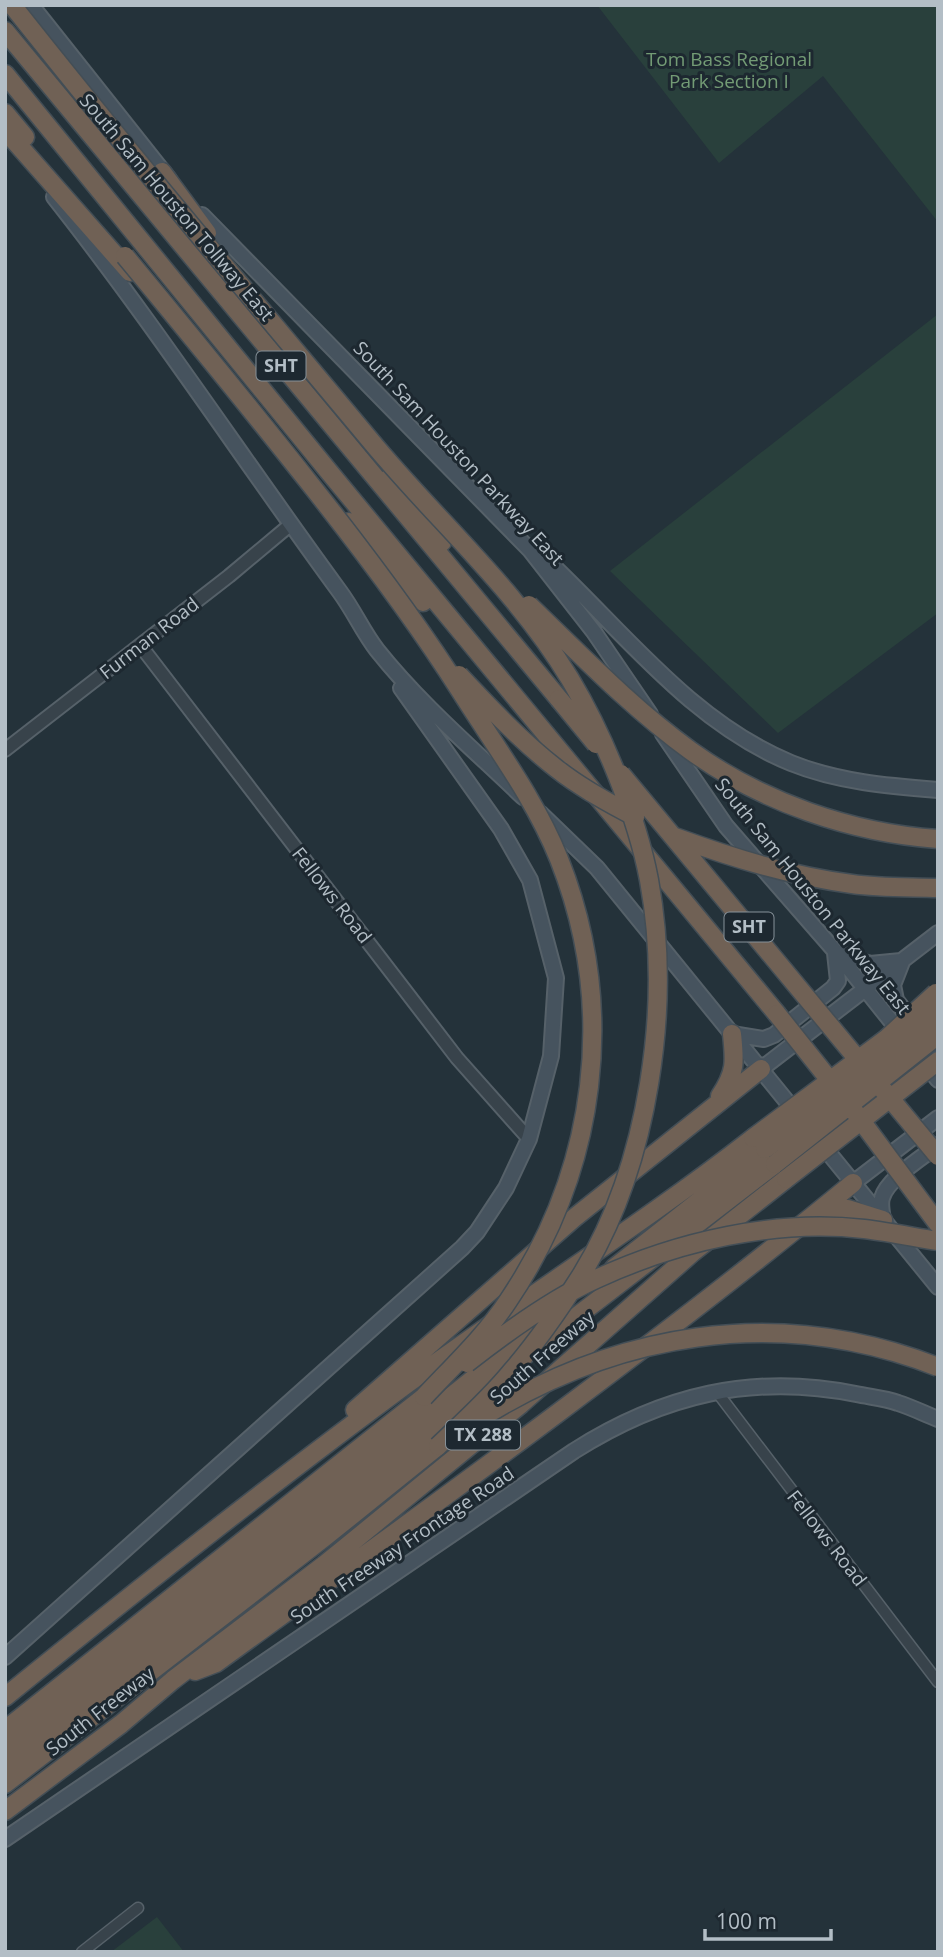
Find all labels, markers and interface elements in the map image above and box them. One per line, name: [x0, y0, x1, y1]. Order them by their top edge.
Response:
park label: Tom Bass Regional Park Section I: [646, 46, 812, 94]
street label: South Sam Houston Tollway East: [74, 88, 280, 326]
street label: South Sam Houston Parkway East: [348, 335, 570, 571]
road number: SHT: [256, 352, 306, 380]
street label: Furman Road: [94, 591, 204, 685]
street label: South Sam Houston Parkway East: [709, 772, 917, 1020]
street label: Fellows Road: [286, 841, 378, 949]
road number: SHT: [724, 912, 774, 942]
street label: South Freeway: [484, 1304, 600, 1410]
road number: TX 288: [446, 1420, 520, 1450]
street label: South Freeway Frontage Road: [285, 1460, 519, 1630]
street label: Fellows Road: [781, 1484, 873, 1592]
street label: South Freeway: [41, 1660, 160, 1761]
scale bar: [705, 1898, 831, 1942]
text: 100 m: [716, 1907, 777, 1935]

